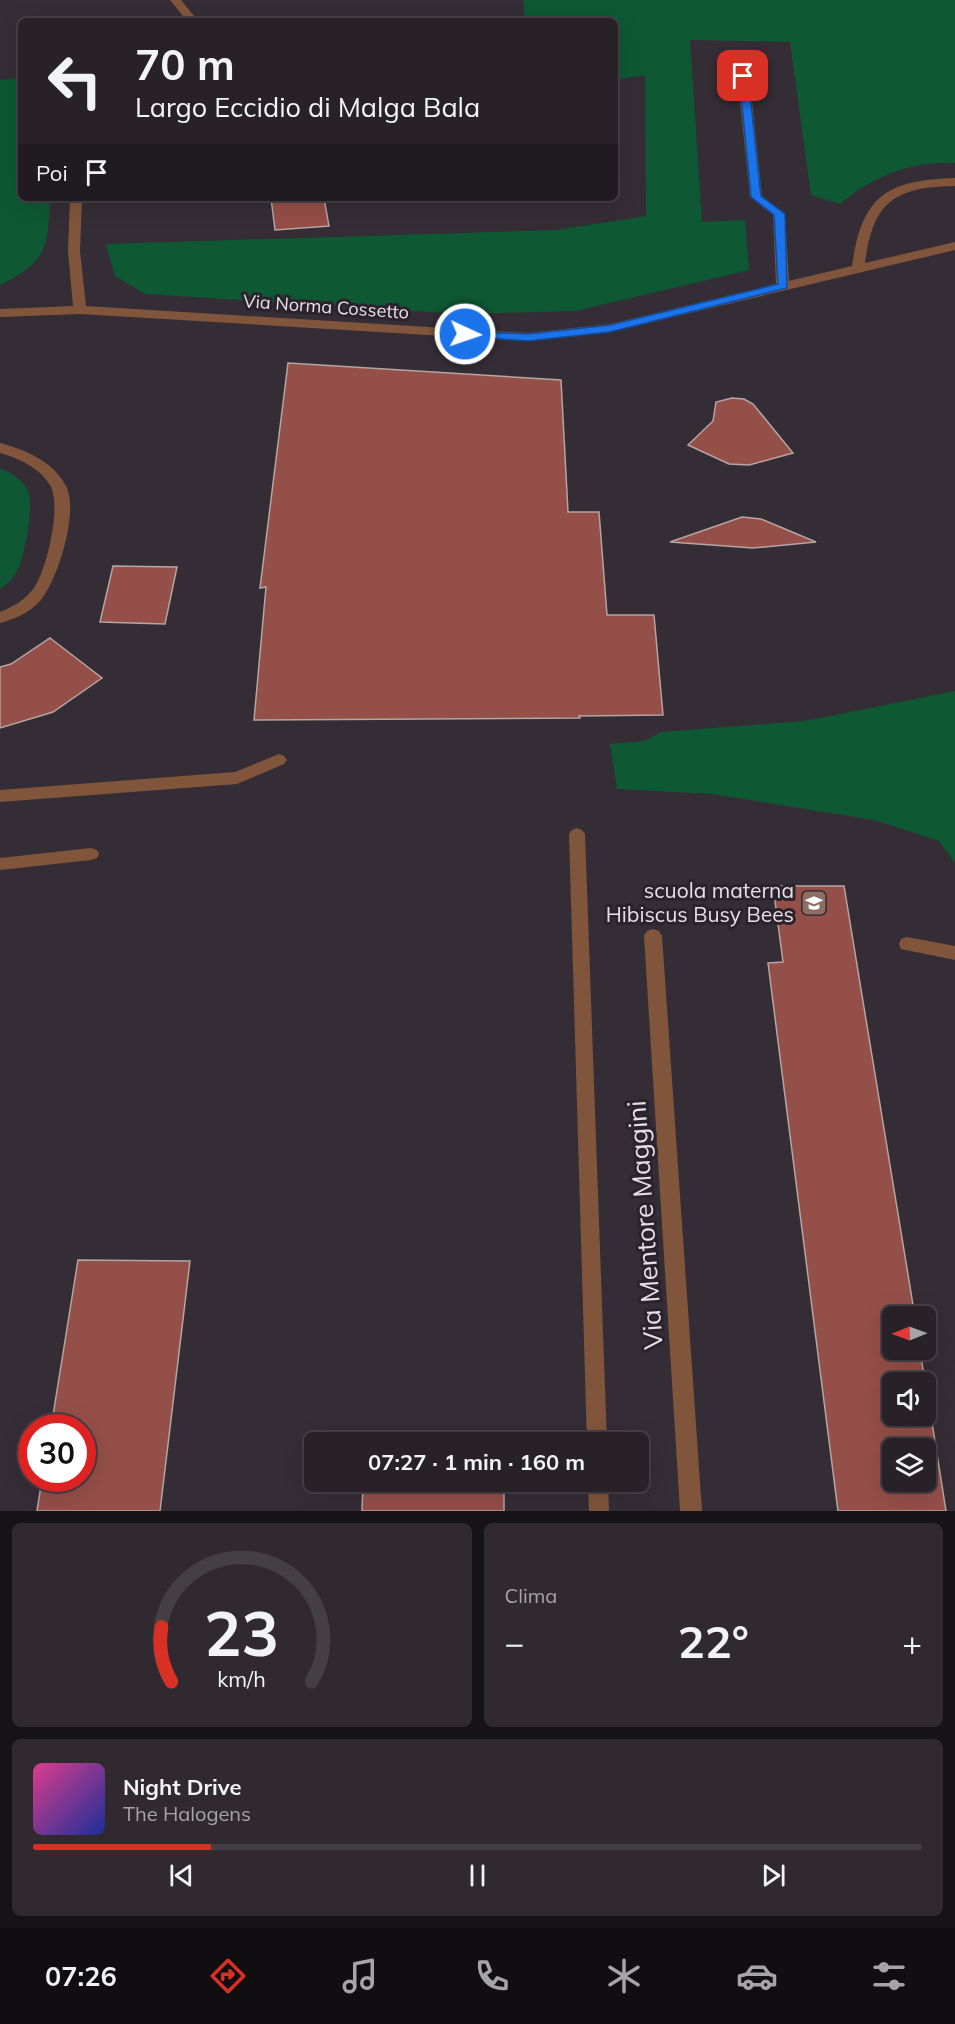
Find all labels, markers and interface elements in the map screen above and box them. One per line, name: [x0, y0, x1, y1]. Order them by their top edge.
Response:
text: 70 m: [135, 38, 235, 91]
icon: left: [36, 42, 114, 120]
pin: [717, 50, 768, 101]
icon: arrive: [726, 59, 759, 92]
text: Largo Eccidio di Malga Bala: [135, 90, 480, 124]
icon: arrive: [80, 156, 113, 189]
text: Poi: [36, 159, 68, 187]
street label: Via Norma Cossetto: [242, 289, 410, 324]
position arrow: [433, 302, 497, 366]
place label: scuola materna Hibiscus Busy Bees: [606, 877, 794, 927]
school or university icon: scuola materna Hibiscus Busy Bees: [799, 888, 829, 918]
street label: Via Mentore Maggini: [619, 1100, 670, 1351]
north arrow: [882, 1306, 936, 1360]
map controls: [882, 1306, 936, 1492]
button: sound: [882, 1372, 936, 1426]
speed limit sign: 30: [18, 1414, 96, 1492]
button: layers: [882, 1438, 936, 1492]
text: 07:27 · 1 min · 160 m: [368, 1448, 585, 1476]
text: Clima: [505, 1583, 557, 1608]
text: 23: [204, 1593, 279, 1672]
text: 22°: [678, 1613, 749, 1669]
text: −: [505, 1622, 524, 1663]
text: +: [902, 1622, 922, 1663]
text: km/h: [217, 1665, 266, 1692]
text: Night Drive: [123, 1773, 242, 1801]
text: The Halogens: [123, 1801, 251, 1826]
icon: previous: [165, 1859, 198, 1892]
icon: pause: [461, 1859, 494, 1892]
icon: next: [757, 1859, 790, 1892]
icon: directions: [207, 1955, 249, 1997]
icon: music: [339, 1955, 381, 1997]
icon: phone: [471, 1955, 513, 1997]
icon: climate: [603, 1955, 645, 1997]
icon: car: [736, 1955, 778, 1997]
icon: filters: [868, 1955, 910, 1997]
text: 07:26: [45, 1959, 117, 1993]

